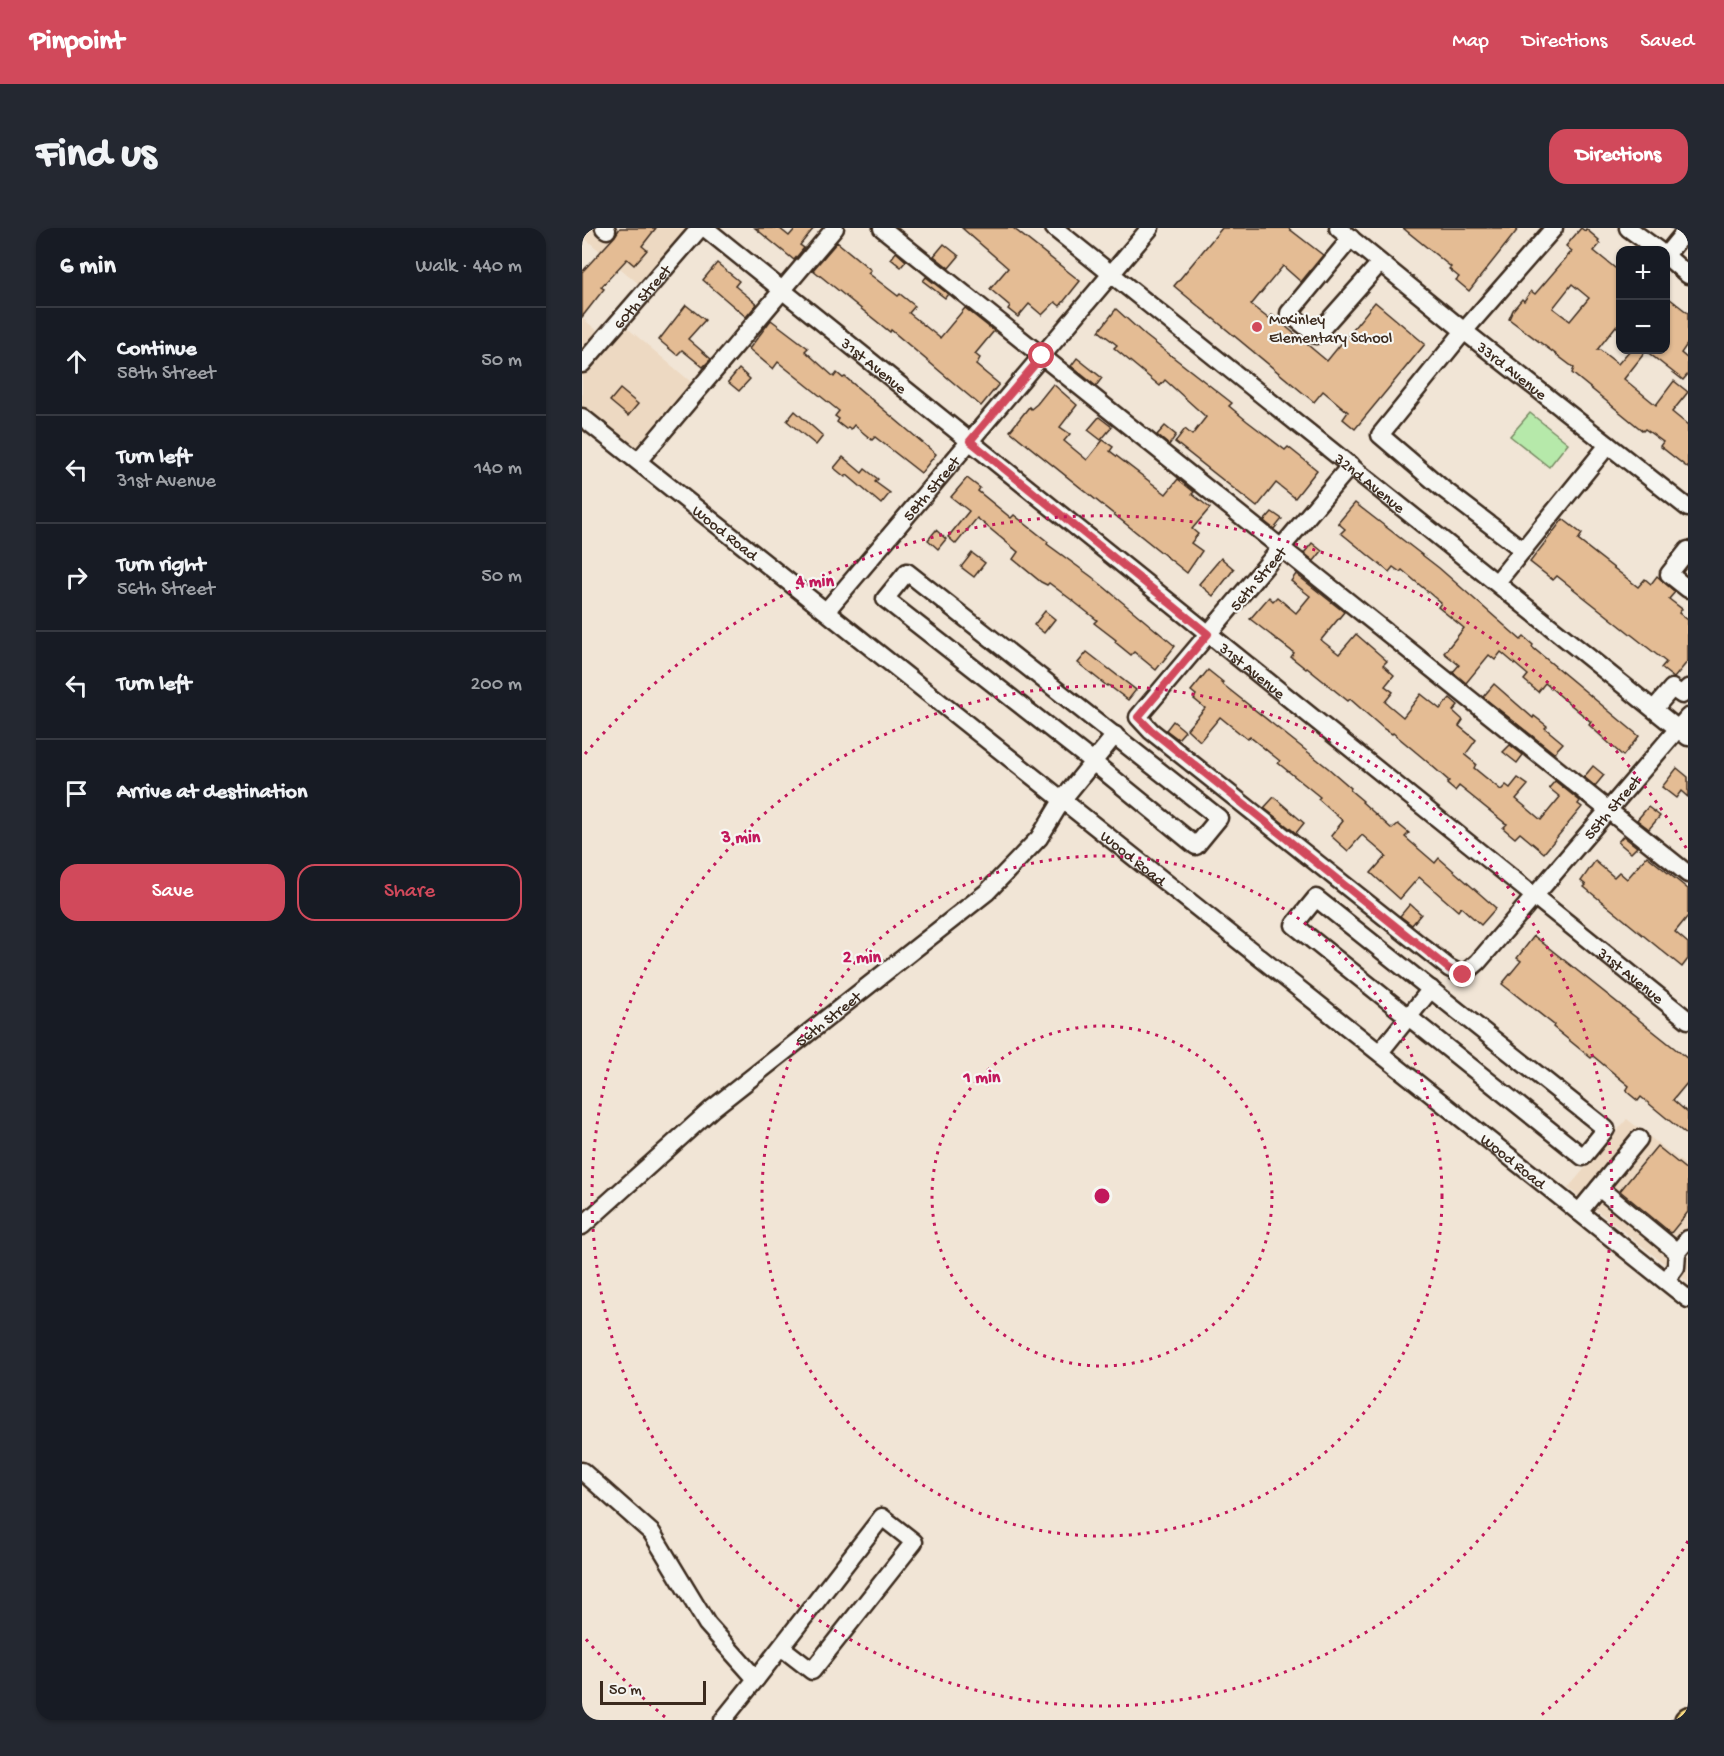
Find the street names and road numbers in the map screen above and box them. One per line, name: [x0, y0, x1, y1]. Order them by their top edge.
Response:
street label: 60th Street: [611, 261, 678, 334]
street label: 31st Avenue: [835, 335, 910, 400]
street label: 33rd Avenue: [1471, 338, 1550, 406]
street label: 32nd Avenue: [1328, 450, 1408, 519]
street label: 58th Street: [900, 453, 967, 526]
street label: Wood Road: [687, 503, 762, 567]
street label: 56th Street: [1227, 543, 1293, 616]
street label: 31st Avenue: [1213, 640, 1288, 705]
street label: 55th Street: [1581, 772, 1648, 845]
street label: Wood Road: [1095, 828, 1170, 893]
street label: 31st Avenue: [1592, 944, 1667, 1010]
street label: 56th Street: [793, 988, 867, 1052]
street label: Wood Road: [1475, 1131, 1550, 1196]

